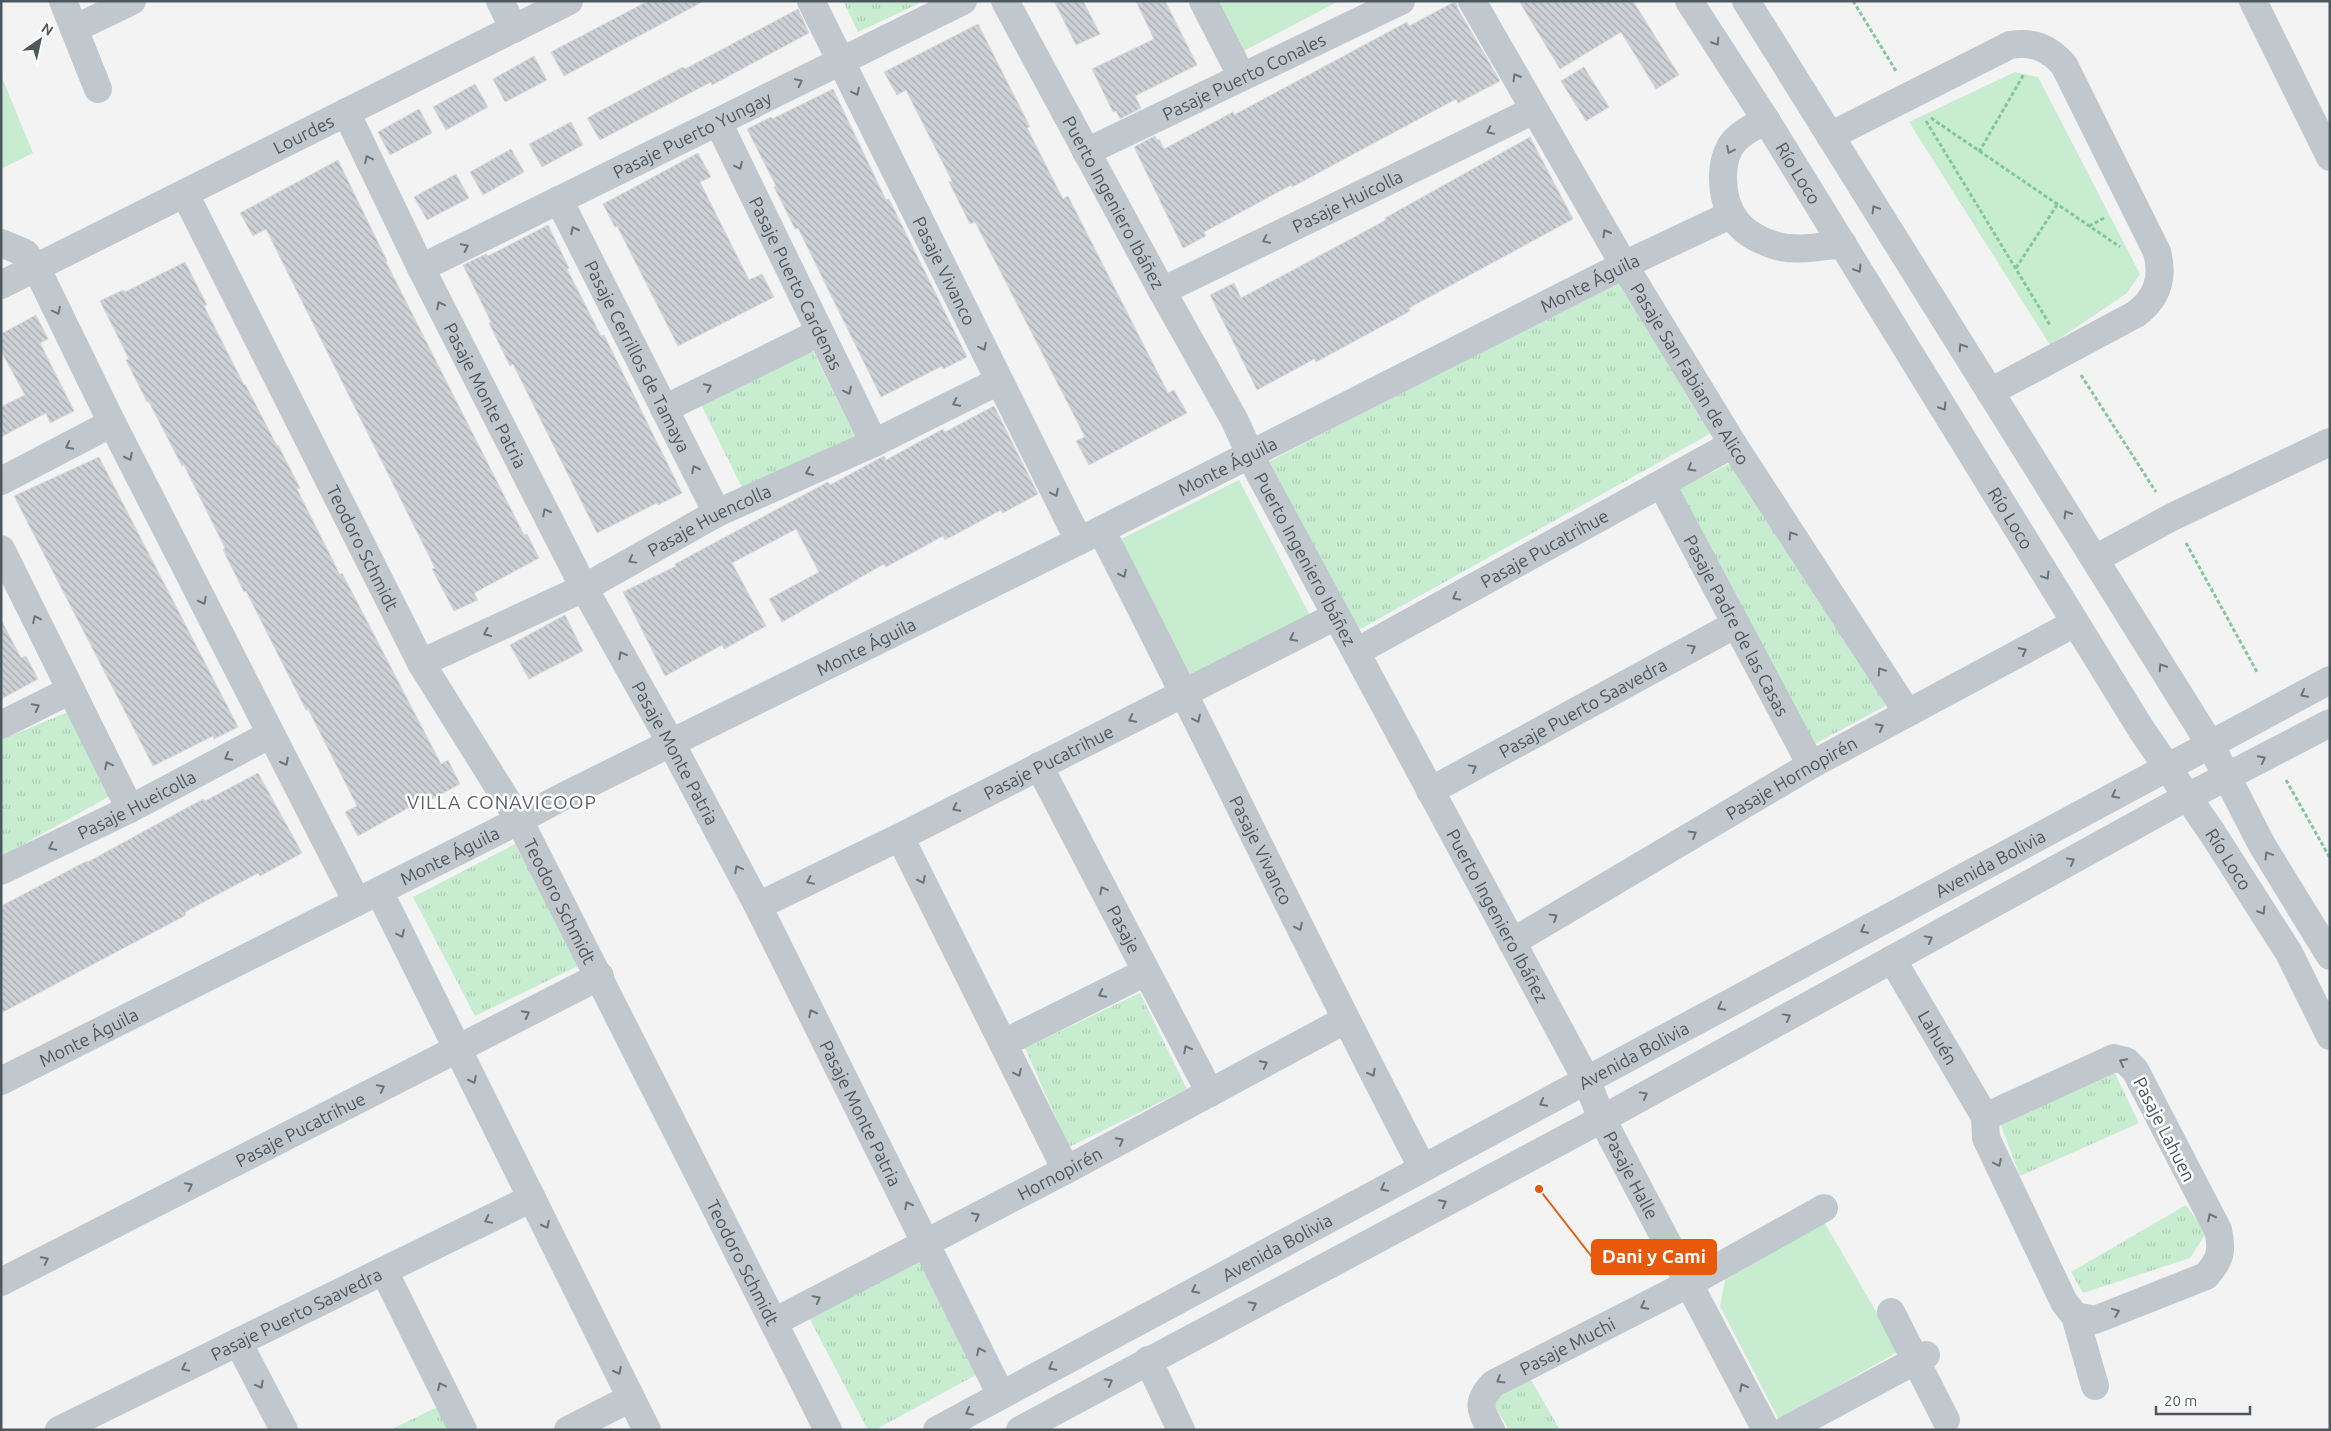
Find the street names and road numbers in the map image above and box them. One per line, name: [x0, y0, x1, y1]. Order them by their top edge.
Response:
street label: Pasaje Puerto Conales: [1159, 29, 1329, 124]
street label: Pasaje Puerto Yungay: [610, 87, 775, 182]
street label: Lourdes: [270, 110, 337, 157]
street label: Puerto Ingeniero Ibáñez: [1059, 112, 1169, 292]
street label: Río Loco: [1772, 138, 1825, 208]
street label: Pasaje Huicolla: [1289, 166, 1406, 236]
street label: Pasaje Puerto Cardenas: [746, 193, 847, 373]
street label: Pasaje Vivanco: [909, 213, 980, 328]
street label: Monte Águila: [1537, 249, 1642, 316]
street label: Pasaje Cerrillos de Tamaya: [581, 257, 695, 455]
street label: Pasaje San Fabian de Alico: [1627, 279, 1754, 468]
street label: Pasaje Monte Patria: [441, 319, 531, 471]
street label: Monte Águila: [1175, 433, 1280, 499]
street label: Puerto Ingeniero Ibáñez: [1251, 469, 1360, 649]
street label: Pasaje Huencolla: [644, 480, 774, 560]
street label: Teodoro Schmidt: [323, 482, 403, 614]
street label: Río Loco: [1984, 483, 2038, 552]
street label: Pasaje Pucatrihue: [1477, 505, 1612, 591]
street label: Pasaje Padre de las Casas: [1680, 531, 1793, 720]
street label: Monte Águila: [813, 613, 919, 679]
street label: Pasaje Puerto Saavedra: [1495, 654, 1670, 761]
street label: Pasaje Monte Patria: [628, 678, 723, 828]
street label: Pasaje Pucatrihue: [980, 721, 1116, 803]
street label: Pasaje Hornopirén: [1722, 732, 1860, 823]
street label: Pasaje Hueicolla: [74, 766, 199, 843]
street label: Pasaje Vivanco: [1226, 792, 1297, 908]
street label: Monte Águila: [397, 822, 502, 889]
street label: Avenida Bolivia: [1932, 825, 2049, 901]
street label: Río Loco: [2202, 825, 2256, 893]
street label: Puerto Ingeniero Ibáñez: [1443, 826, 1553, 1005]
street label: Teodoro Schmidt: [520, 835, 600, 967]
street label: Pasaje: [1104, 902, 1145, 956]
street label: Monte Águila: [36, 1004, 141, 1070]
street label: Lahuén: [1915, 1007, 1962, 1068]
street label: Avenida Bolivia: [1575, 1017, 1692, 1093]
street label: Pasaje Monte Patria: [816, 1037, 906, 1189]
street label: Pasaje Lahuen: [2130, 1073, 2200, 1185]
street label: Pasaje Pucatrihue: [232, 1088, 368, 1171]
street label: Pasaje Halle: [1600, 1128, 1663, 1222]
street label: Hornopirén: [1014, 1143, 1105, 1204]
street label: Teodoro Schmidt: [703, 1196, 783, 1328]
street label: Avenida Bolivia: [1218, 1209, 1335, 1285]
street label: Pasaje Puerto Saavedra: [207, 1263, 385, 1364]
street label: Pasaje Muchi: [1516, 1313, 1618, 1379]

